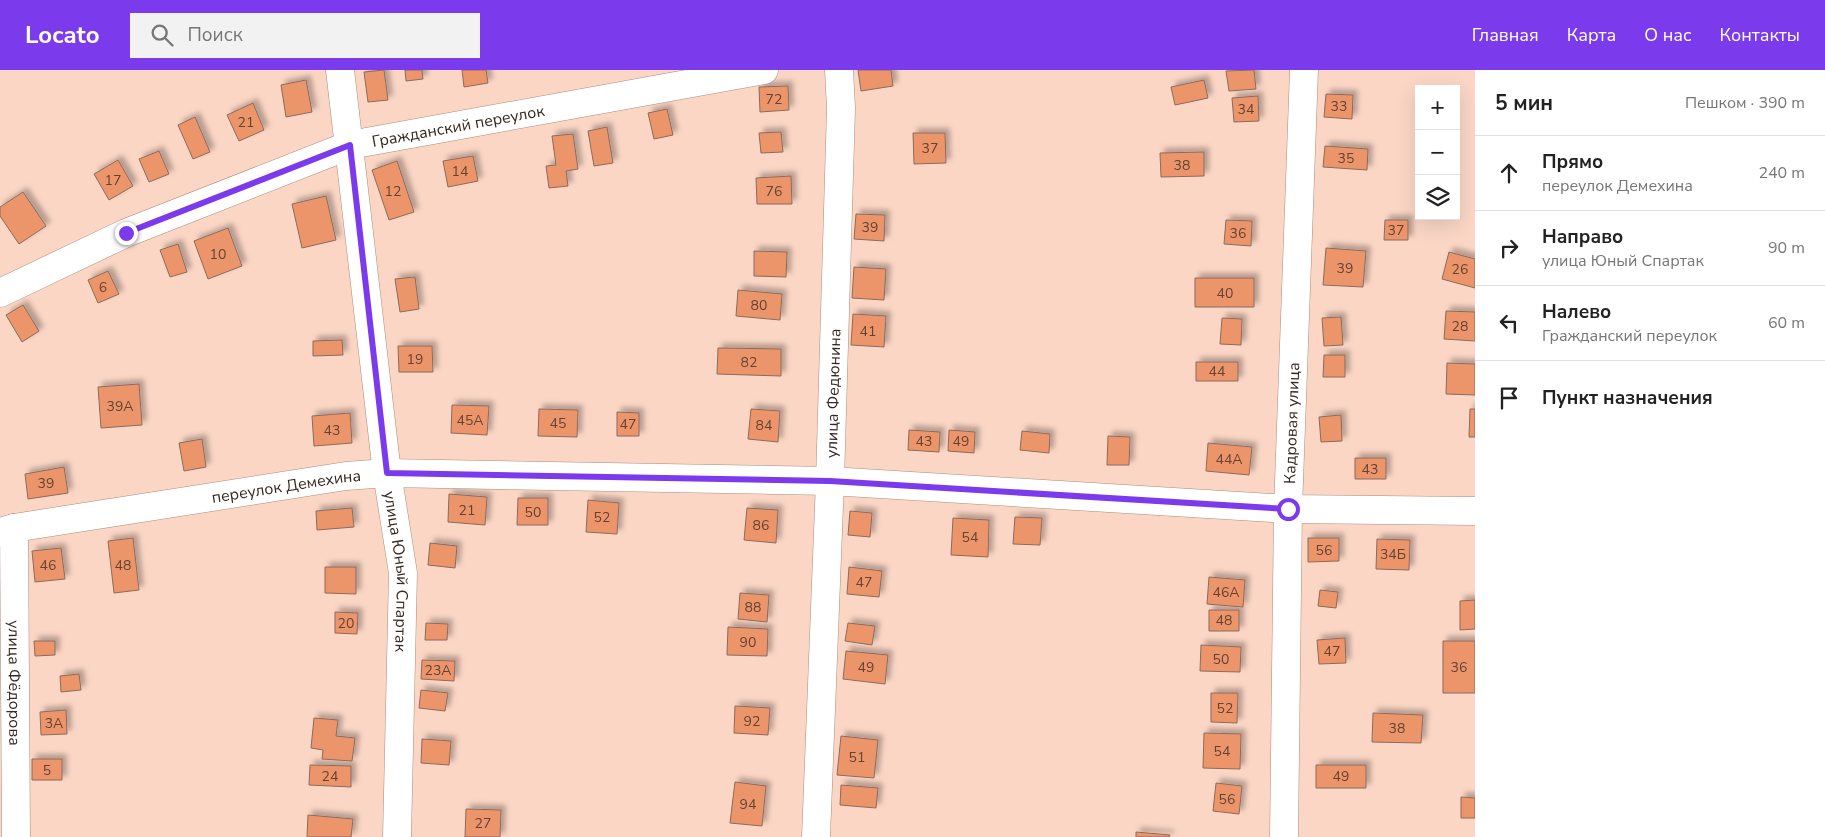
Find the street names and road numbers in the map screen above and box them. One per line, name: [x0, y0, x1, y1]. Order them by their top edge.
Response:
street label: Гражданский переулок: [370, 100, 547, 153]
street label: улица Федюнина: [821, 328, 846, 458]
street label: Кадровая улица: [1279, 362, 1305, 484]
street label: переулок Демехина: [210, 465, 362, 509]
street label: улица Юный Спартак: [378, 489, 413, 653]
street label: улица Фёдорова: [3, 620, 25, 746]

